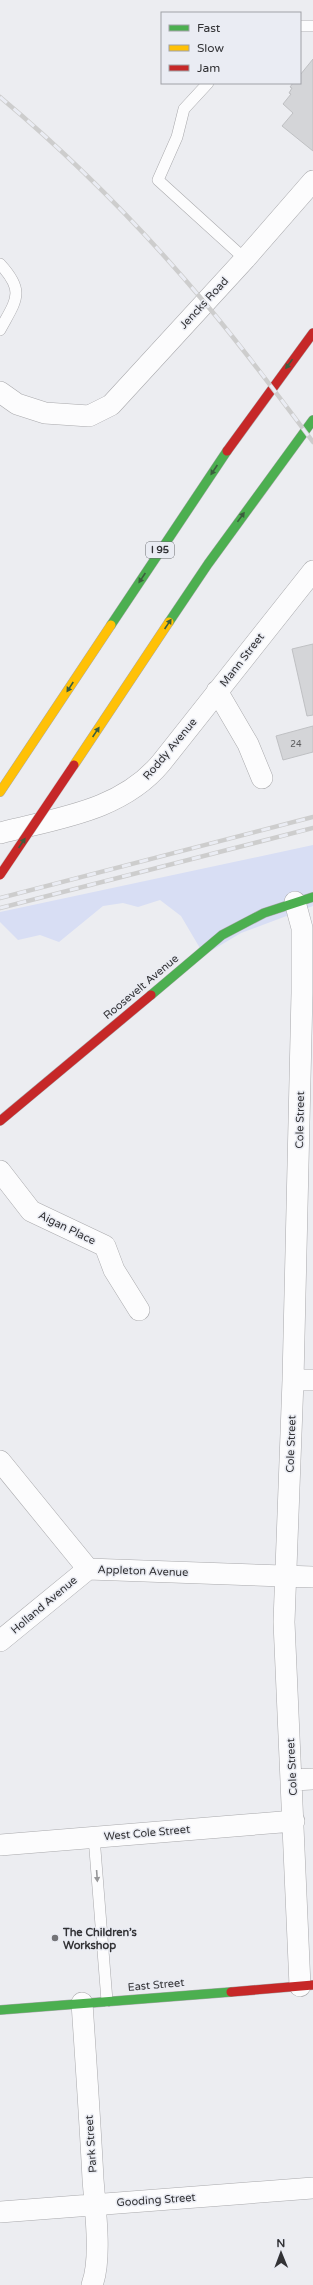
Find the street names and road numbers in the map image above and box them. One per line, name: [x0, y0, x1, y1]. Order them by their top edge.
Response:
street label: Jencks Road: [177, 275, 231, 331]
road number: I 95: [146, 542, 174, 558]
street label: Mann Street: [217, 631, 267, 689]
street label: Roddy Avenue: [140, 716, 200, 782]
street label: Roosevelt Avenue: [101, 952, 181, 1022]
street label: Cole Street: [293, 1091, 307, 1149]
street label: Aigan Place: [36, 1209, 98, 1247]
street label: Cole Street: [284, 1415, 298, 1473]
street label: Appleton Avenue: [97, 1563, 189, 1579]
street label: Holland Avenue: [8, 1574, 80, 1636]
street label: Cole Street: [284, 1738, 300, 1796]
street label: West Cole Street: [103, 1823, 191, 1843]
street label: East Street: [127, 1976, 185, 1994]
street label: Park Street: [82, 2115, 100, 2173]
street label: Gooding Street: [116, 2191, 196, 2209]

